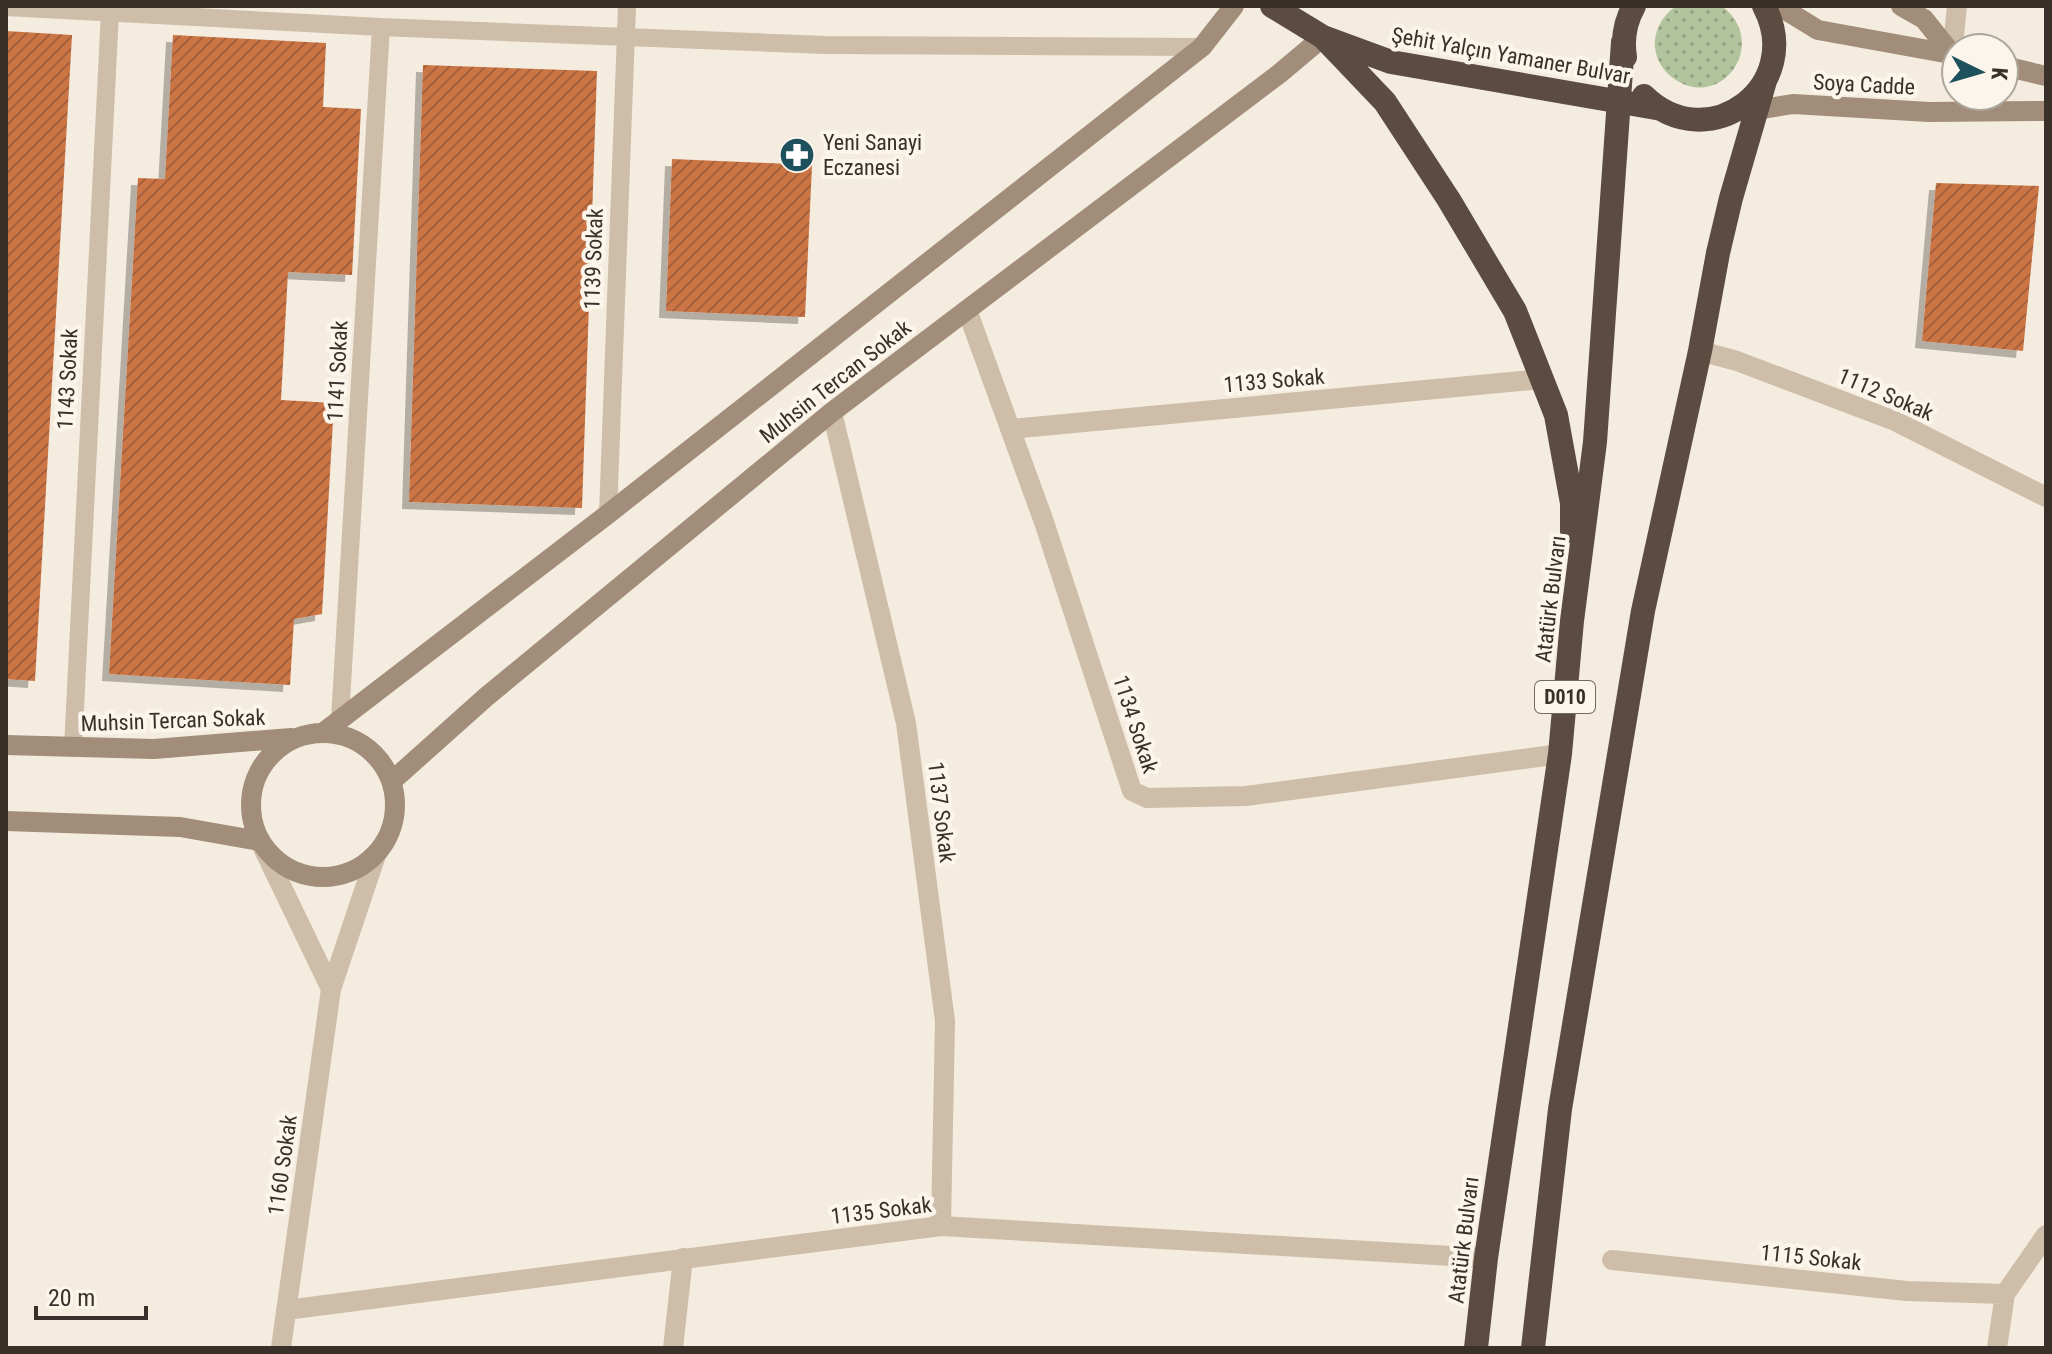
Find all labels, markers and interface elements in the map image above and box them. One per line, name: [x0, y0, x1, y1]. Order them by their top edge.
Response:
street label: Şehit Yalçın Yamaner Bulvar: [1390, 22, 1632, 89]
north arrow: [1940, 32, 2020, 112]
text: K: [1986, 67, 2012, 82]
street label: Soya Cadde: [1812, 69, 1916, 100]
place label: Yeni Sanayi Eczanesi: [823, 130, 922, 180]
pharmacy icon: Yeni Sanayi Eczanesi: [778, 136, 816, 174]
street label: 1139 Sokak: [579, 208, 608, 310]
street label: Muhsin Tercan Sokak: [755, 315, 916, 448]
street label: 1141 Sokak: [322, 320, 353, 422]
street label: 1143 Sokak: [52, 328, 83, 430]
street label: 1112 Sokak: [1834, 363, 1937, 426]
street label: 1133 Sokak: [1222, 364, 1326, 397]
street label: Atatürk Bulvarı: [1530, 534, 1571, 664]
street label: 1134 Sokak: [1108, 672, 1163, 776]
road number: D010: [1535, 681, 1595, 713]
street label: Muhsin Tercan Sokak: [80, 705, 266, 736]
street label: 1137 Sokak: [923, 760, 960, 864]
street label: 1160 Sokak: [263, 1113, 302, 1217]
street label: Atatürk Bulvarı: [1443, 1175, 1484, 1305]
street label: 1135 Sokak: [829, 1192, 933, 1229]
street label: 1115 Sokak: [1759, 1240, 1863, 1275]
scale bar: [36, 1270, 146, 1320]
text: 20 m: [48, 1284, 95, 1312]

